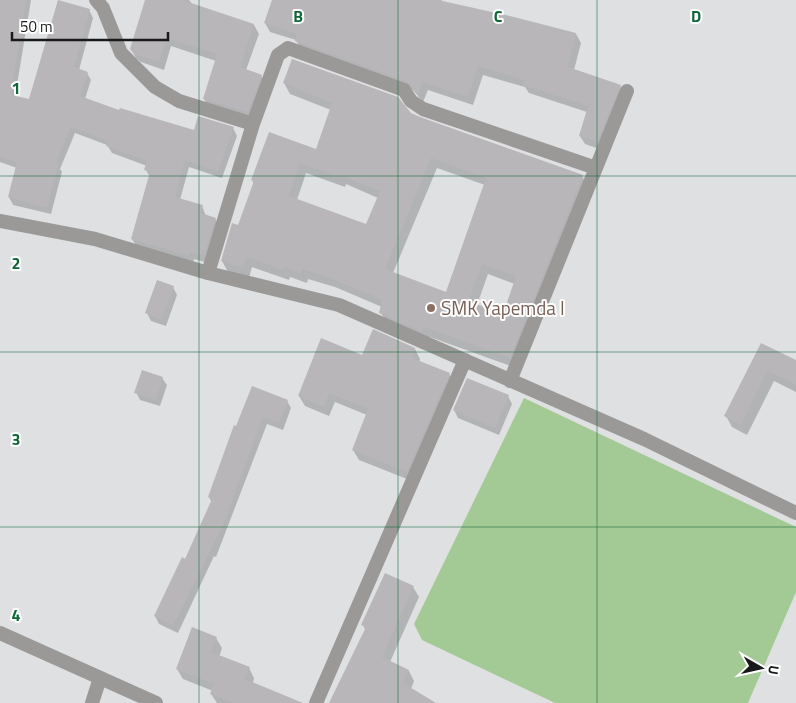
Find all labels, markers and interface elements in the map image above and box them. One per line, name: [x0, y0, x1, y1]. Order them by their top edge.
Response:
text: B: [293, 4, 303, 28]
text: C: [494, 4, 503, 28]
text: D: [691, 4, 701, 28]
scale bar: [12, 10, 169, 42]
text: 50 m: [20, 15, 53, 38]
text: 1: [12, 76, 20, 100]
text: 2: [12, 251, 20, 275]
place label: SMK Yapemda I: [441, 293, 565, 322]
marker: SMK Yapemda I: [425, 302, 437, 314]
text: 3: [12, 427, 20, 451]
text: 4: [12, 603, 21, 627]
north arrow: [736, 643, 786, 693]
text: U: [763, 664, 785, 676]

